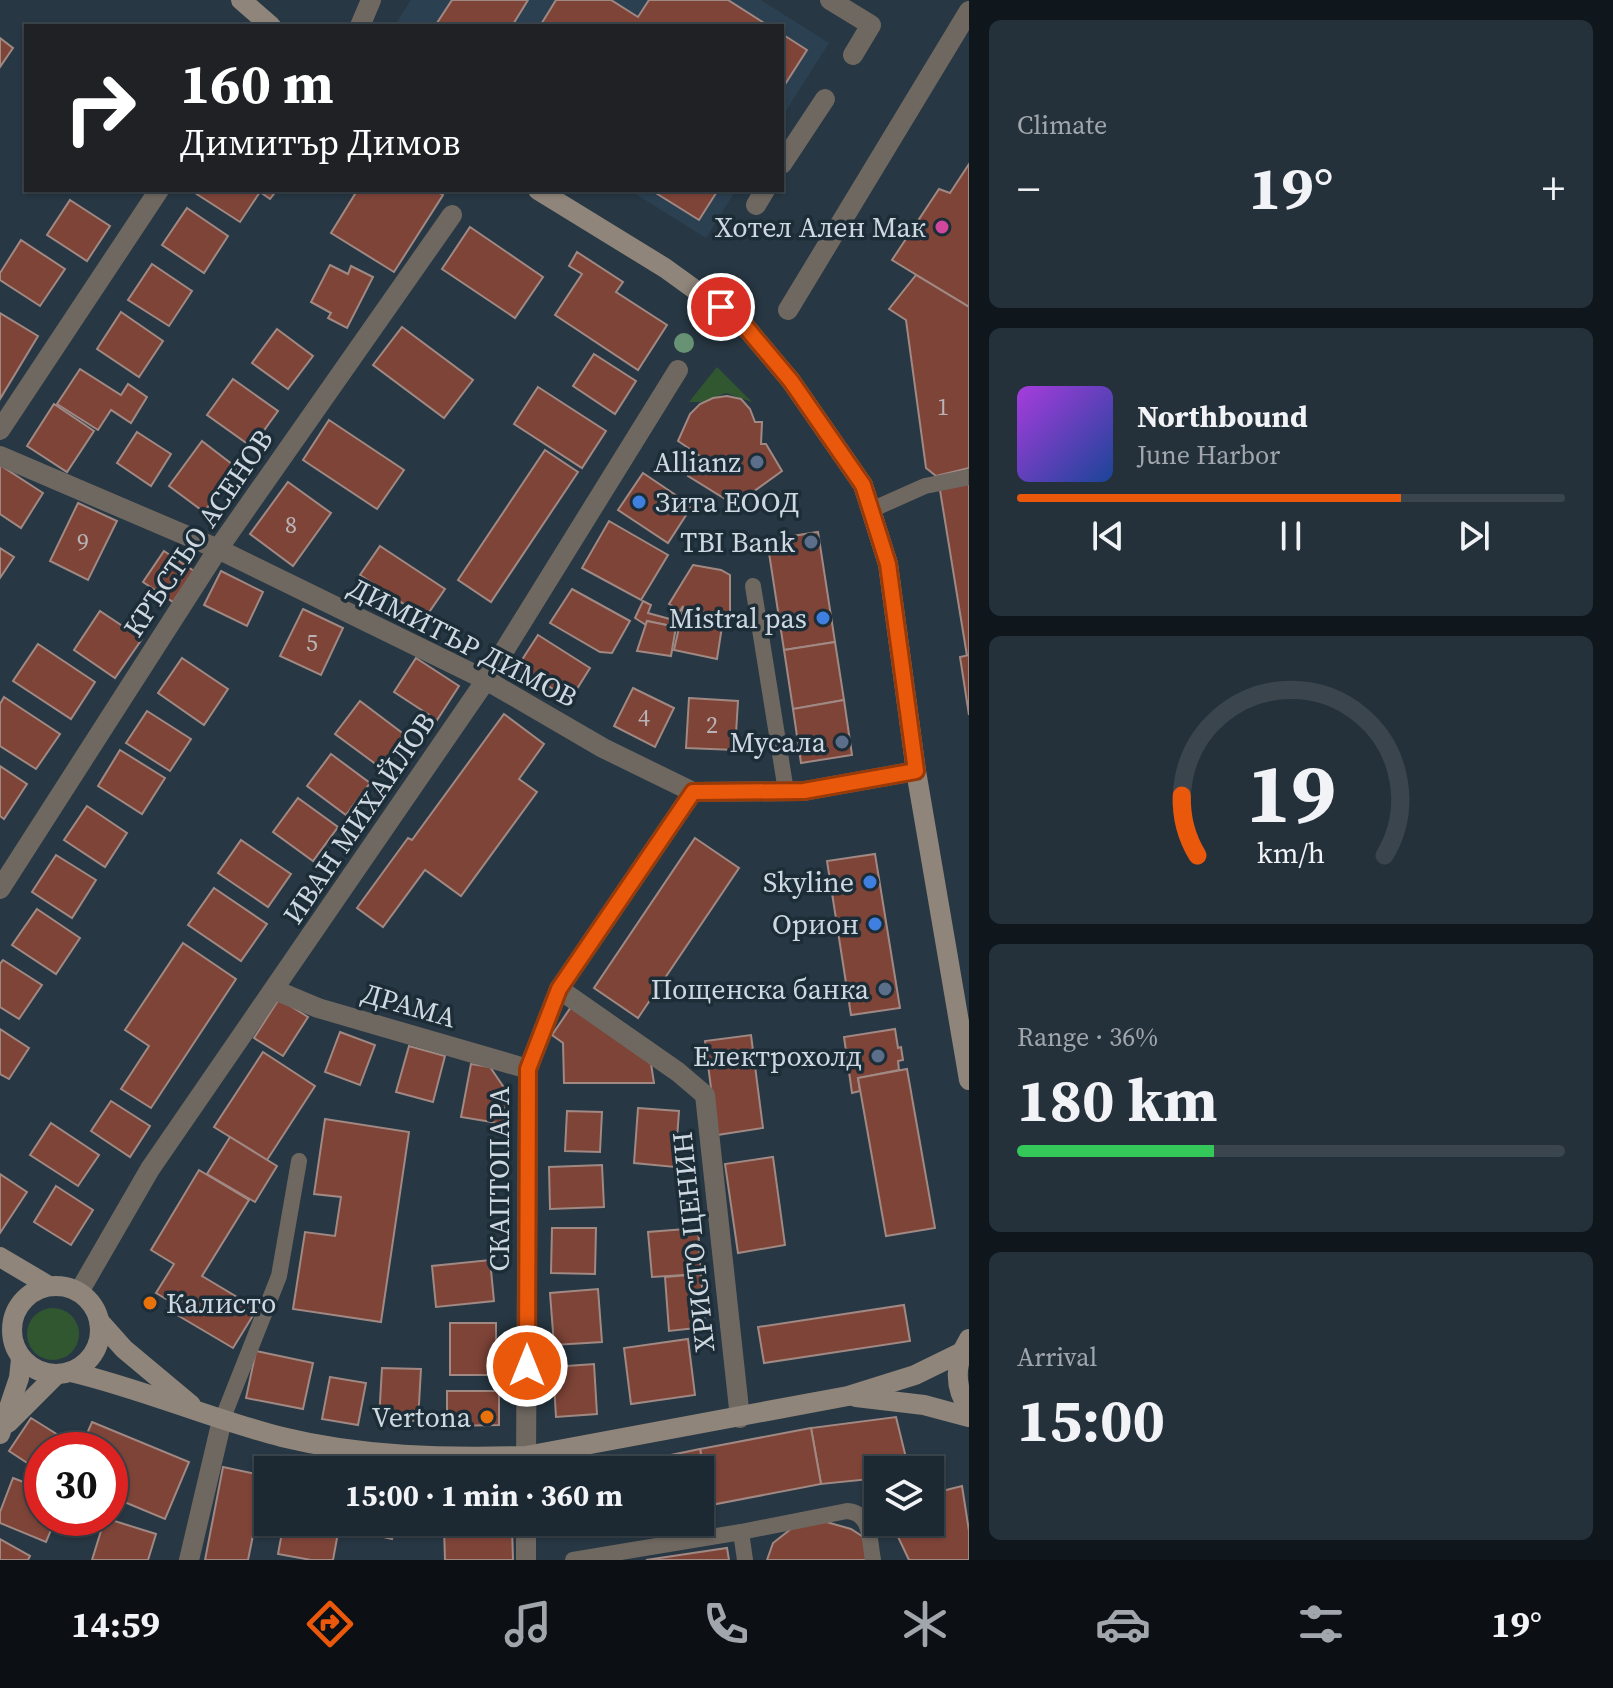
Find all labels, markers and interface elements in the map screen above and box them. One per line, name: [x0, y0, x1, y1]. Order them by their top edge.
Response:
text: 160 m: [180, 45, 334, 122]
icon: right: [48, 56, 152, 160]
text: Climate: [1017, 107, 1107, 143]
text: Димитър Димов: [180, 118, 460, 167]
text: 19°: [1249, 147, 1333, 229]
text: −: [1017, 158, 1040, 219]
text: +: [1542, 158, 1565, 219]
place label: Хотел Ален Мак: [715, 208, 927, 246]
marker: Хотел Ален Мак: [933, 218, 951, 236]
pin: [687, 273, 755, 341]
icon: arrive: [699, 285, 743, 329]
house number: 1: [937, 390, 949, 423]
text: Northbound: [1137, 396, 1308, 437]
street label: КРЪСТЬО АСЕНОВ: [114, 422, 282, 644]
text: June Harbor: [1137, 437, 1280, 473]
place label: Allianz: [654, 443, 741, 481]
marker: Allianz: [748, 453, 766, 471]
place label: Зита ЕООД: [655, 483, 799, 521]
marker: Зита ЕООД: [630, 493, 648, 511]
house number: 8: [285, 508, 297, 541]
icon: previous: [1086, 514, 1130, 558]
icon: pause: [1269, 514, 1313, 558]
icon: next: [1452, 514, 1496, 558]
place label: TBI Bank: [680, 523, 796, 561]
house number: 9: [77, 525, 89, 558]
marker: TBI Bank: [802, 533, 820, 551]
street label: ДИМИТЪР ДИМОВ: [342, 568, 584, 716]
place label: Mistral pas: [669, 599, 807, 637]
marker: Mistral pas: [814, 609, 832, 627]
house number: 5: [306, 626, 318, 659]
house number: 4: [638, 701, 650, 734]
street label: ИВАН МИХАЙЛОВ: [274, 705, 444, 931]
house number: 2: [706, 708, 718, 741]
place label: Мусала: [729, 723, 827, 761]
marker: Мусала: [833, 733, 851, 751]
text: 19: [1246, 736, 1336, 850]
text: km/h: [1257, 833, 1325, 873]
place label: Skyline: [763, 863, 854, 901]
marker: Skyline: [861, 873, 879, 891]
place label: Орион: [772, 905, 859, 943]
marker: Орион: [866, 915, 884, 933]
place label: Пощенска банка: [651, 970, 870, 1008]
street label: ДРАМА: [357, 973, 461, 1037]
marker: Пощенска банка: [876, 980, 894, 998]
text: Range · 36%: [1017, 1019, 1158, 1055]
place label: Електрохолд: [693, 1037, 862, 1075]
marker: Електрохолд: [869, 1047, 887, 1065]
text: 180 km: [1017, 1059, 1218, 1141]
street label: СКАПТОПАРА: [480, 1086, 518, 1272]
street label: ХРИСТО ЦЕНИН: [663, 1130, 723, 1354]
place label: Калисто: [166, 1284, 276, 1322]
marker: Калисто: [141, 1294, 159, 1312]
position arrow: [485, 1324, 569, 1408]
text: Arrival: [1017, 1339, 1097, 1375]
text: 15:00: [1017, 1379, 1165, 1461]
place label: Vertona: [372, 1398, 472, 1436]
marker: Vertona: [478, 1408, 496, 1426]
speed limit sign: 30: [24, 1432, 128, 1536]
map controls: [864, 1456, 944, 1536]
button: layers: [864, 1456, 944, 1536]
text: 15:00 · 1 min · 360 m: [345, 1475, 623, 1516]
icon: directions: [302, 1596, 358, 1652]
icon: music: [500, 1596, 556, 1652]
icon: phone: [698, 1596, 754, 1652]
icon: climate: [897, 1596, 953, 1652]
icon: car: [1095, 1596, 1151, 1652]
icon: filters: [1293, 1596, 1349, 1652]
text: 14:59: [71, 1600, 160, 1649]
text: 19°: [1491, 1600, 1542, 1649]

